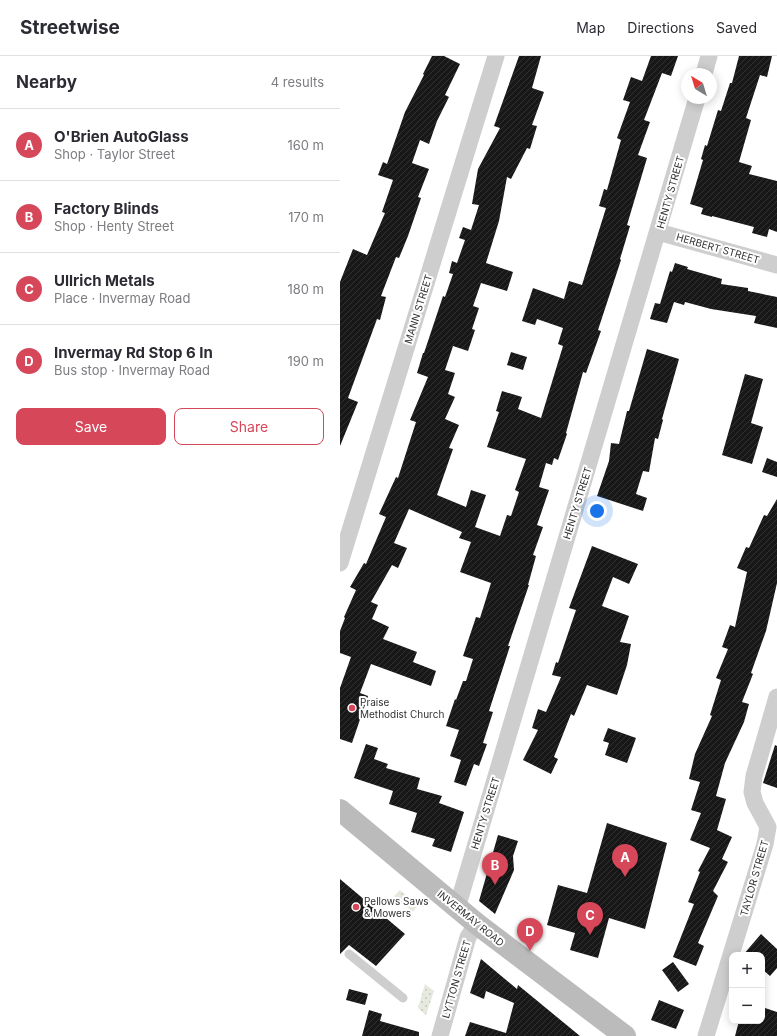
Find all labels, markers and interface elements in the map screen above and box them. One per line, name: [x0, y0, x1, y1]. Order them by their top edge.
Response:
text: Streetwise: [20, 16, 120, 39]
text: Map: [576, 19, 605, 36]
text: Directions: [627, 19, 694, 36]
text: Saved: [716, 19, 757, 36]
north arrow: [681, 68, 717, 104]
text: Nearby: [16, 72, 77, 92]
text: 4 results: [271, 74, 324, 90]
text: O'Brien AutoGlass: [54, 127, 189, 146]
text: A: [24, 137, 34, 153]
text: 160 m: [287, 137, 324, 153]
text: Shop · Taylor Street: [54, 146, 175, 162]
street label: HENTY STREET: [654, 154, 686, 230]
text: Factory Blinds: [54, 199, 159, 218]
text: B: [25, 209, 33, 225]
text: 170 m: [288, 209, 324, 225]
text: Shop · Henty Street: [54, 218, 174, 234]
street label: HERBERT STREET: [675, 230, 761, 266]
text: Ullrich Metals: [54, 271, 155, 290]
street label: MANN STREET: [402, 273, 434, 345]
text: C: [24, 281, 34, 297]
text: 180 m: [287, 281, 324, 297]
text: Place · Invermay Road: [54, 290, 190, 306]
text: Invermay Rd Stop 6 In: [54, 343, 213, 362]
text: D: [24, 353, 34, 369]
text: 190 m: [287, 353, 324, 369]
text: Bus stop · Invermay Road: [54, 362, 210, 378]
button: Save: [16, 408, 166, 445]
button: Share: [174, 408, 324, 445]
street label: HENTY STREET: [560, 465, 594, 541]
your location: [587, 501, 607, 521]
place label: Praise Methodist Church: [360, 696, 444, 720]
marker: Praise Methodist Church: [347, 703, 357, 713]
street label: HENTY STREET: [468, 775, 502, 851]
street label: TAYLOR STREET: [737, 839, 771, 917]
pin: A: [612, 844, 638, 877]
pin: B: [482, 852, 508, 885]
street label: INVERMAY ROAD: [435, 887, 507, 949]
place label: Pellows Saws & Mowers: [364, 895, 429, 919]
marker: Pellows Saws & Mowers: [351, 902, 361, 912]
pin: C: [577, 902, 603, 935]
pin: D: [517, 918, 543, 951]
street label: LYTTON STREET: [439, 939, 473, 1019]
map controls: [729, 952, 765, 1024]
button: +: [729, 952, 765, 988]
button: −: [729, 988, 765, 1024]

